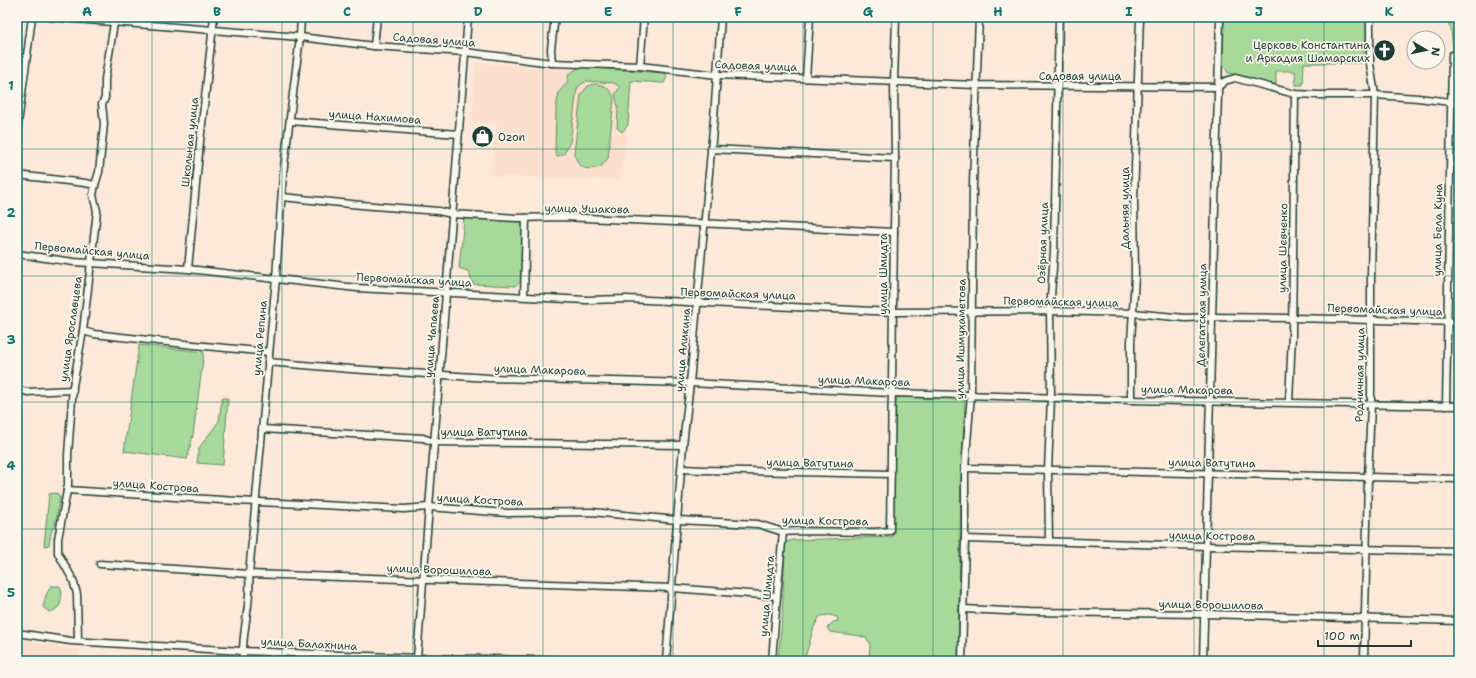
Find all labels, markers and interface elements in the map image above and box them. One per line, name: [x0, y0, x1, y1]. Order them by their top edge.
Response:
text: A: [82, 3, 92, 20]
text: B: [213, 3, 221, 20]
text: C: [343, 3, 351, 20]
text: D: [473, 3, 483, 20]
text: E: [604, 3, 613, 20]
text: F: [734, 3, 742, 20]
text: G: [863, 3, 874, 20]
text: H: [993, 3, 1003, 20]
text: I: [1125, 3, 1133, 20]
text: J: [1255, 3, 1263, 20]
text: K: [1385, 3, 1394, 20]
street label: Садовая улица: [392, 30, 476, 50]
north arrow: [1406, 30, 1446, 70]
place label: Церковь Константина и Аркадия Шамарских: [1245, 38, 1370, 66]
church icon: Церковь Константина и Аркадия Шамарских: [1372, 38, 1398, 64]
text: N: [1427, 46, 1443, 57]
street label: Садовая улица: [714, 57, 798, 75]
street label: Садовая улица: [1039, 69, 1121, 84]
text: 1: [8, 77, 14, 94]
street label: Школьная улица: [178, 96, 202, 188]
street label: улица Нахимова: [328, 106, 422, 128]
shop icon: Ozon: [469, 124, 495, 150]
place label: Ozon: [498, 130, 526, 145]
street label: Дальняя улица: [1118, 167, 1133, 249]
street label: улица Бела Куна: [1430, 183, 1446, 277]
street label: улица Ушакова: [544, 201, 630, 217]
street label: Озёрная улица: [1034, 202, 1052, 284]
street label: улица Шевченко: [1275, 203, 1291, 293]
text: 2: [6, 204, 16, 221]
street label: улица Шмидта: [876, 233, 891, 315]
street label: Первомайская улица: [34, 238, 150, 264]
street label: Делегатская улица: [1194, 263, 1210, 367]
street label: Первомайская улица: [356, 269, 472, 291]
street label: улица Ярославцева: [56, 275, 86, 383]
street label: улица Ишмухаметова: [952, 278, 970, 400]
street label: Первомайская улица: [680, 284, 796, 304]
street label: Первомайская улица: [1003, 293, 1119, 311]
street label: улица Чапаева: [421, 295, 443, 379]
street label: улица Репина: [249, 299, 271, 376]
street label: Первомайская улица: [1327, 300, 1443, 320]
street label: улица Аликина: [672, 307, 694, 393]
street label: Родничная улица: [1352, 327, 1368, 422]
text: 3: [6, 331, 16, 348]
street label: улица Макарова: [493, 361, 587, 379]
street label: улица Макарова: [817, 372, 911, 390]
street label: улица Макарова: [1141, 382, 1234, 398]
street label: улица Ватутина: [440, 425, 528, 440]
street label: улица Ватутина: [766, 455, 854, 471]
street label: улица Ватутина: [1168, 455, 1256, 471]
text: 4: [6, 457, 16, 474]
street label: улица Кострова: [112, 475, 200, 497]
street label: улица Кострова: [436, 490, 524, 510]
street label: улица Кострова: [782, 513, 869, 529]
street label: улица Кострова: [1169, 528, 1256, 544]
street label: улица Шмидта: [756, 555, 778, 637]
street label: улица Ворошилова: [386, 561, 492, 579]
text: 5: [7, 584, 15, 601]
street label: улица Ворошилова: [1158, 597, 1264, 613]
scale bar: [1318, 622, 1411, 648]
text: 100 m: [1324, 628, 1360, 644]
street label: улица Балахнина: [260, 634, 358, 654]

